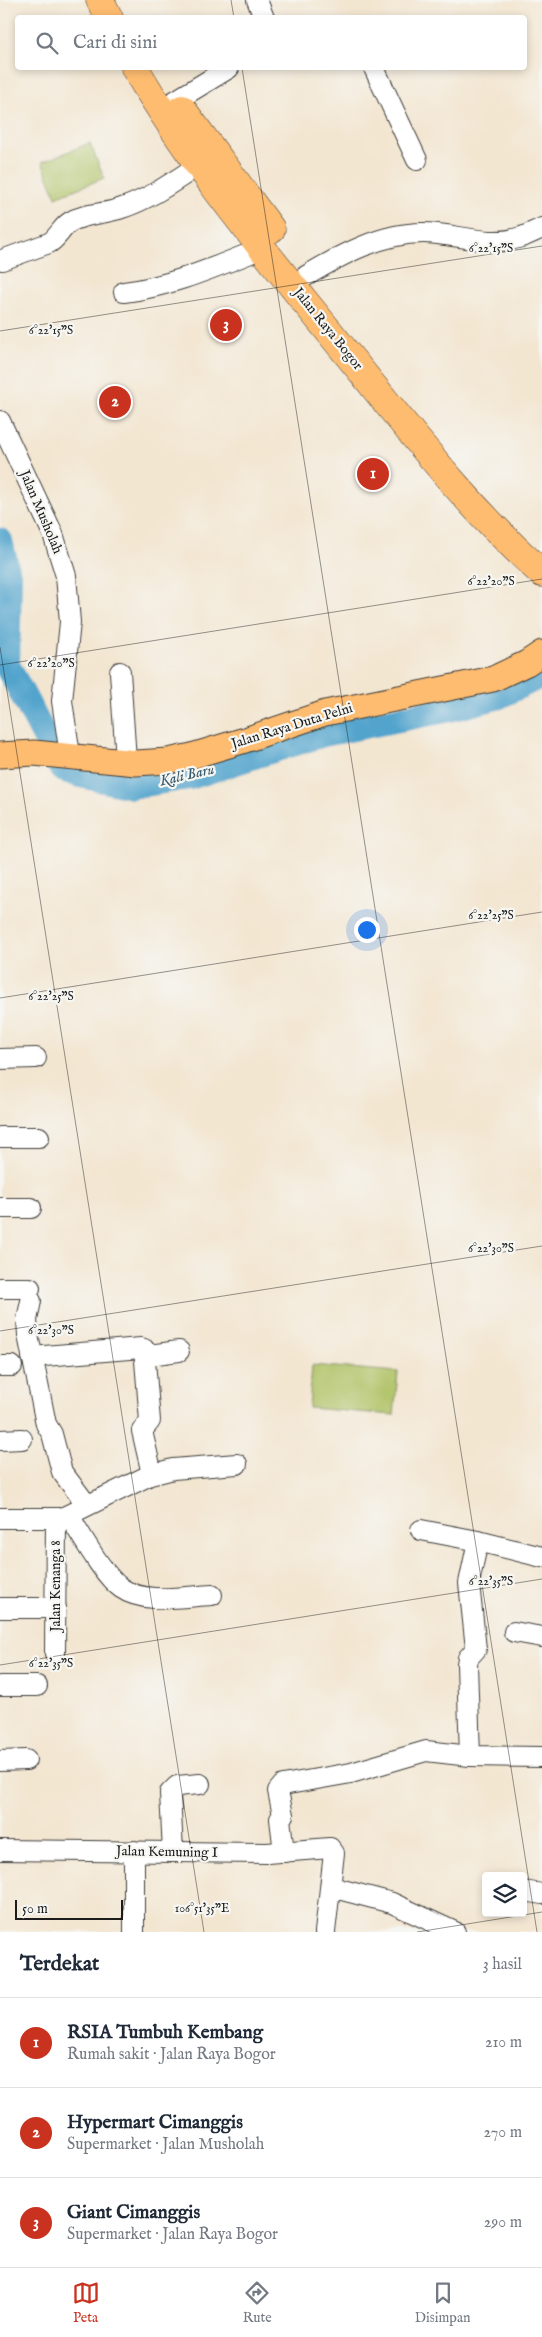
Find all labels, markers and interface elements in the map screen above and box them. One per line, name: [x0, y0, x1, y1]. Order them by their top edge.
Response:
search box: [15, 15, 527, 70]
icon: search: [33, 29, 61, 57]
text: Cari di sini: [73, 31, 157, 55]
text: 6°22'15"S: [469, 241, 513, 256]
street label: Jalan Raya Bogor: [288, 282, 367, 374]
pin: 3: [210, 306, 242, 344]
text: 6°22'15"S: [29, 323, 73, 338]
pin: 2: [99, 383, 131, 421]
pin: 1: [357, 455, 389, 493]
street label: Jalan Musholah: [15, 466, 67, 557]
text: 6°22'20"S: [467, 574, 515, 589]
text: 6°22'20"S: [27, 656, 75, 671]
street label: Jalan Raya Duta Pelni: [227, 699, 355, 754]
water label: Kali Baru: [157, 759, 216, 791]
text: 6°22'25"S: [468, 908, 514, 923]
your location: [354, 917, 380, 943]
text: 6°22'25"S: [28, 989, 74, 1004]
text: 6°22'30"S: [468, 1241, 514, 1256]
text: 6°22'30"S: [28, 1323, 74, 1338]
street label: Jalan Kenanga 8: [47, 1540, 65, 1634]
text: 6°22'35"S: [469, 1574, 513, 1589]
text: 6°22'35"S: [29, 1656, 73, 1671]
street label: Jalan Kemuning I: [114, 1842, 218, 1862]
map controls: [482, 1872, 527, 1917]
button: layers: [482, 1872, 527, 1917]
scale bar: [15, 1897, 122, 1920]
text: 50 m: [22, 1900, 48, 1918]
text: 106°51'35"E: [175, 1901, 229, 1916]
text: Terdekat: [20, 1951, 99, 1978]
text: 3 hasil: [483, 1955, 522, 1975]
text: RSIA Tumbuh Kembang: [67, 2021, 263, 2045]
text: 1: [33, 2033, 39, 2053]
text: 210 m: [485, 2033, 522, 2053]
text: Rumah sakit · Jalan Raya Bogor: [67, 2045, 276, 2065]
text: Hypermart Cimanggis: [67, 2111, 243, 2135]
text: 2: [32, 2123, 40, 2143]
text: 270 m: [483, 2123, 522, 2143]
text: Supermarket · Jalan Musholah: [67, 2135, 264, 2155]
text: Giant Cimanggis: [67, 2201, 200, 2225]
text: 3: [33, 2213, 39, 2233]
text: 290 m: [484, 2213, 522, 2233]
text: Supermarket · Jalan Raya Bogor: [67, 2225, 278, 2245]
tab: Peta: [72, 2279, 100, 2327]
tab: Rute: [243, 2279, 272, 2327]
tab: Disimpan: [415, 2279, 470, 2327]

